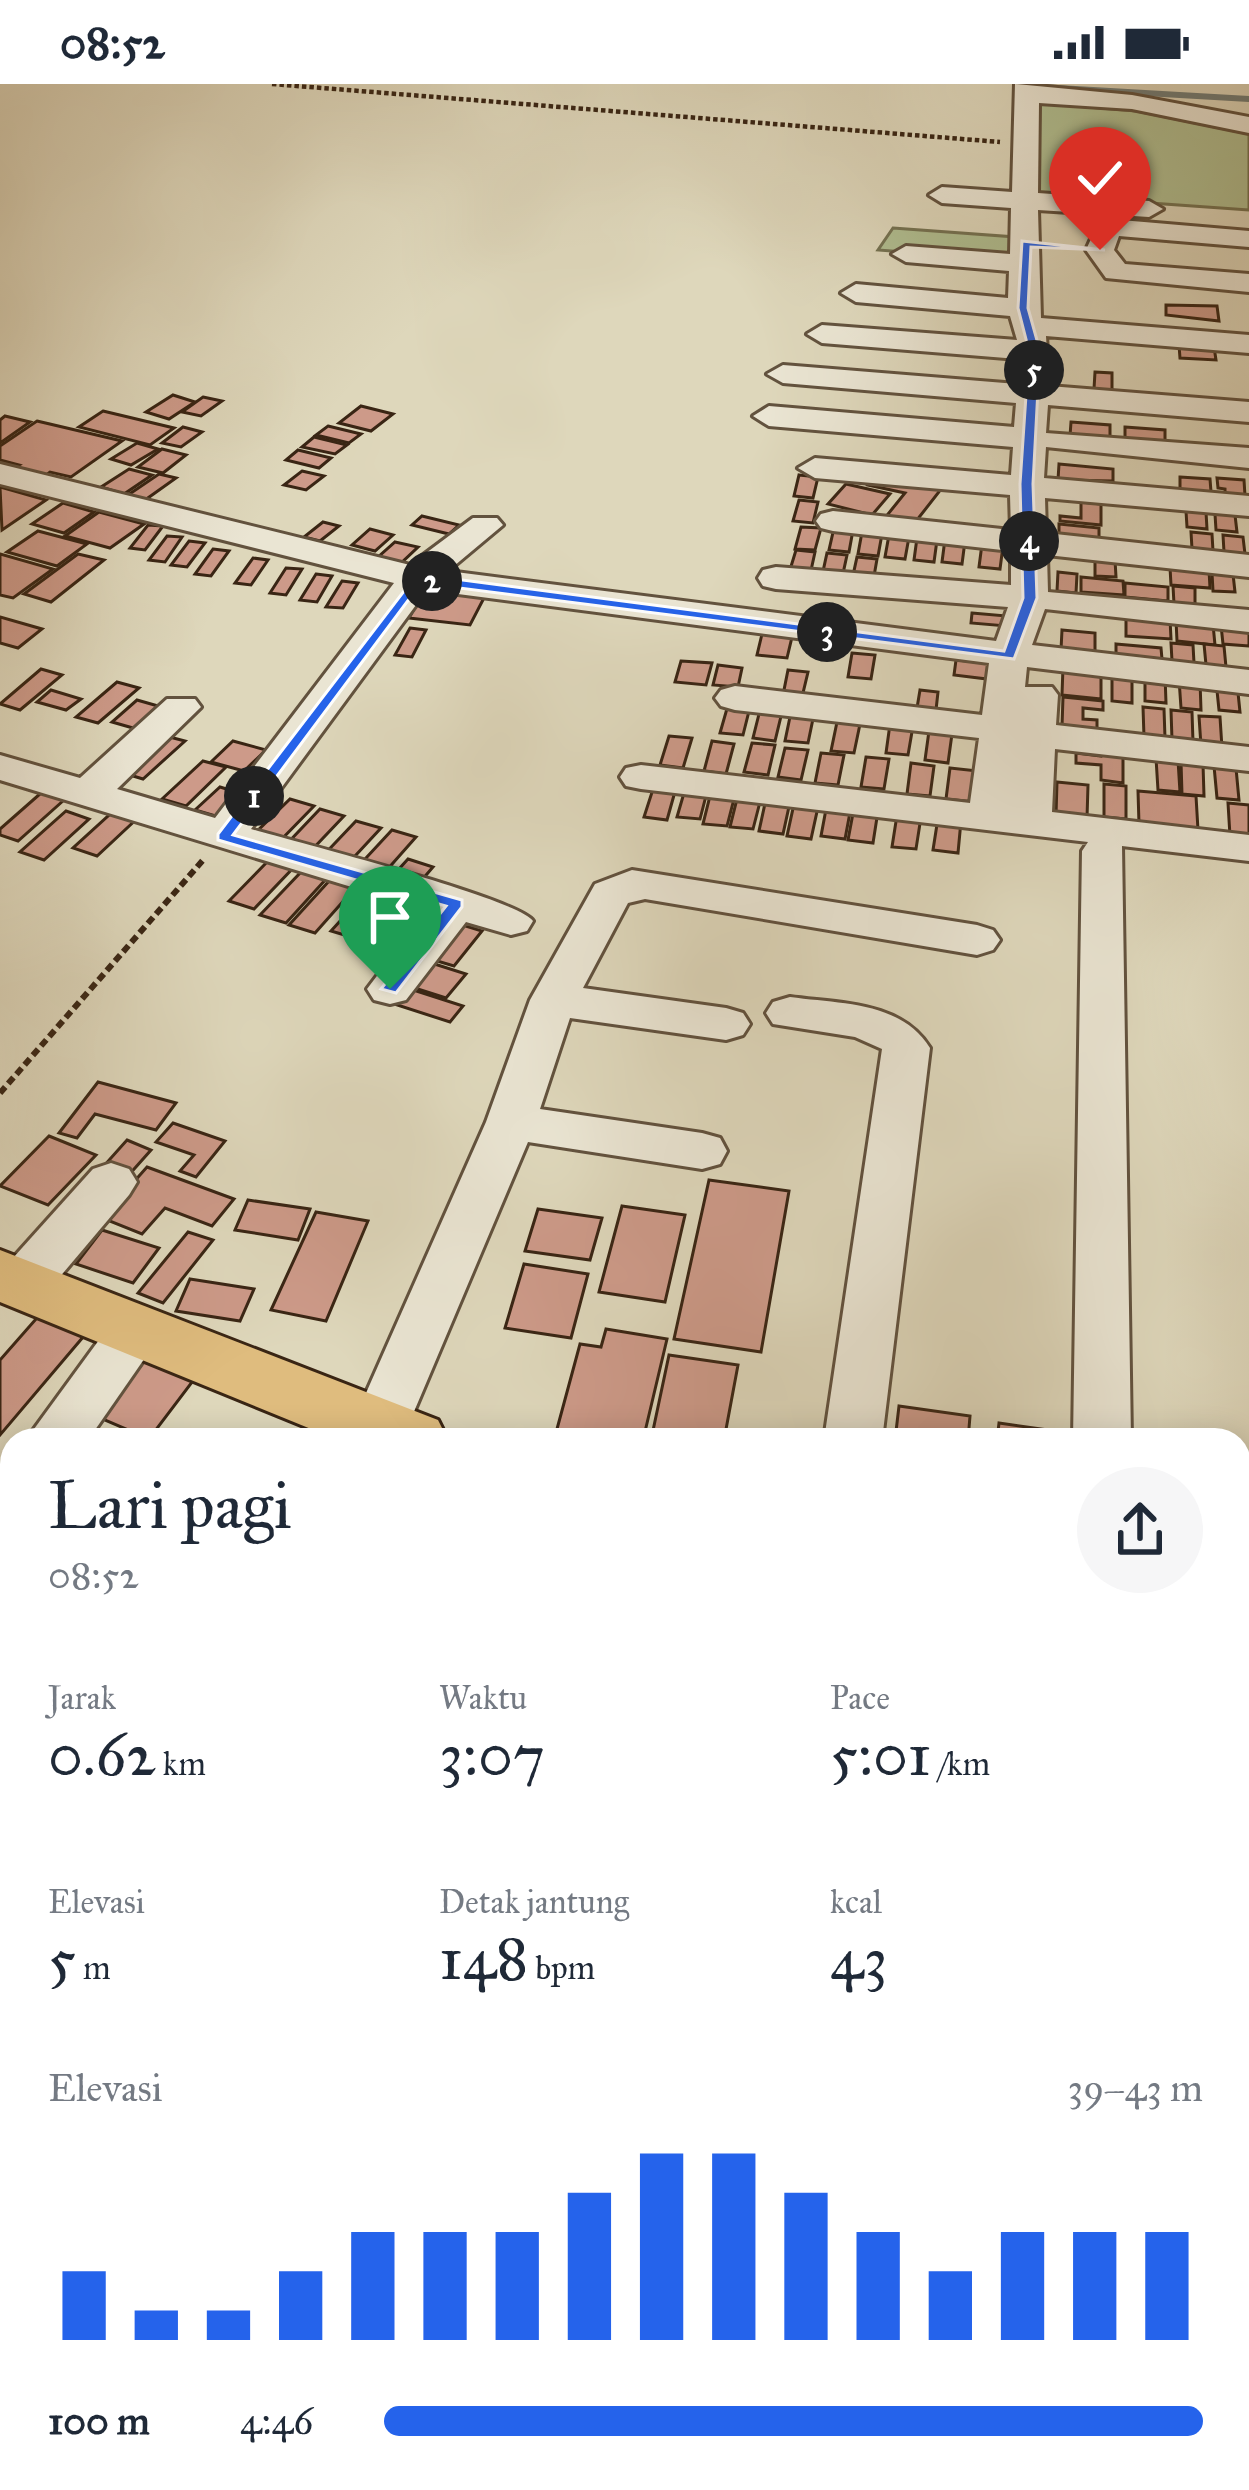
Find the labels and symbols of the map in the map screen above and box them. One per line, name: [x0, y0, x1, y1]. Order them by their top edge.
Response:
pin: [1049, 127, 1151, 250]
pin: 5: [1004, 340, 1064, 400]
pin: 4: [999, 511, 1059, 571]
pin: 2: [402, 551, 462, 611]
pin: 3: [797, 602, 857, 662]
pin: 1: [224, 766, 284, 826]
pin: [339, 866, 441, 989]

